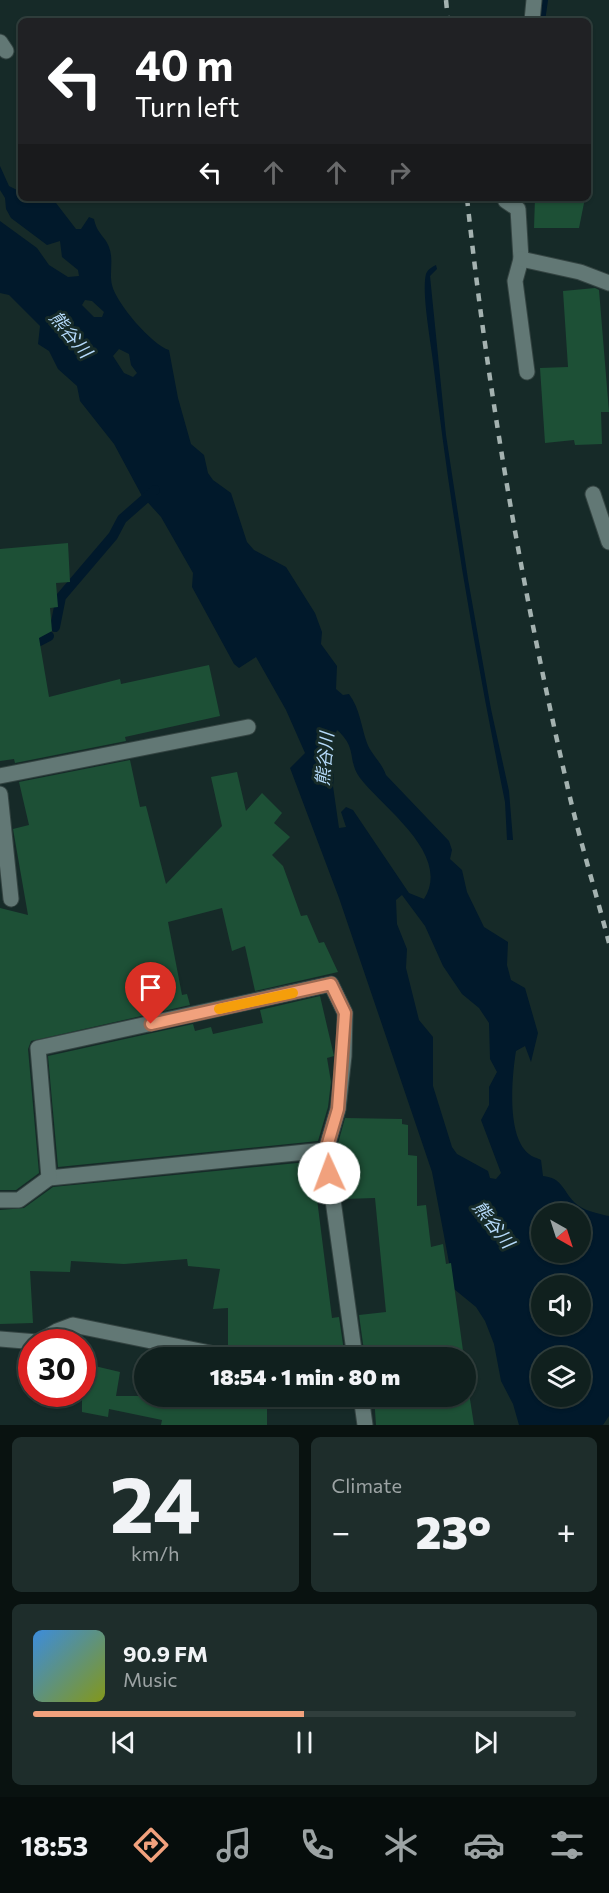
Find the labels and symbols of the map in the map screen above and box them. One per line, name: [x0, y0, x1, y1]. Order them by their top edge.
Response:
water label: 熊谷川: [45, 306, 98, 363]
water label: 熊谷川: [311, 729, 337, 787]
pin: [125, 962, 176, 1024]
position arrow: [297, 1141, 361, 1205]
water label: 熊谷川: [469, 1196, 521, 1254]
north arrow: [531, 1203, 591, 1263]
speed limit sign: 30: [18, 1329, 96, 1407]

